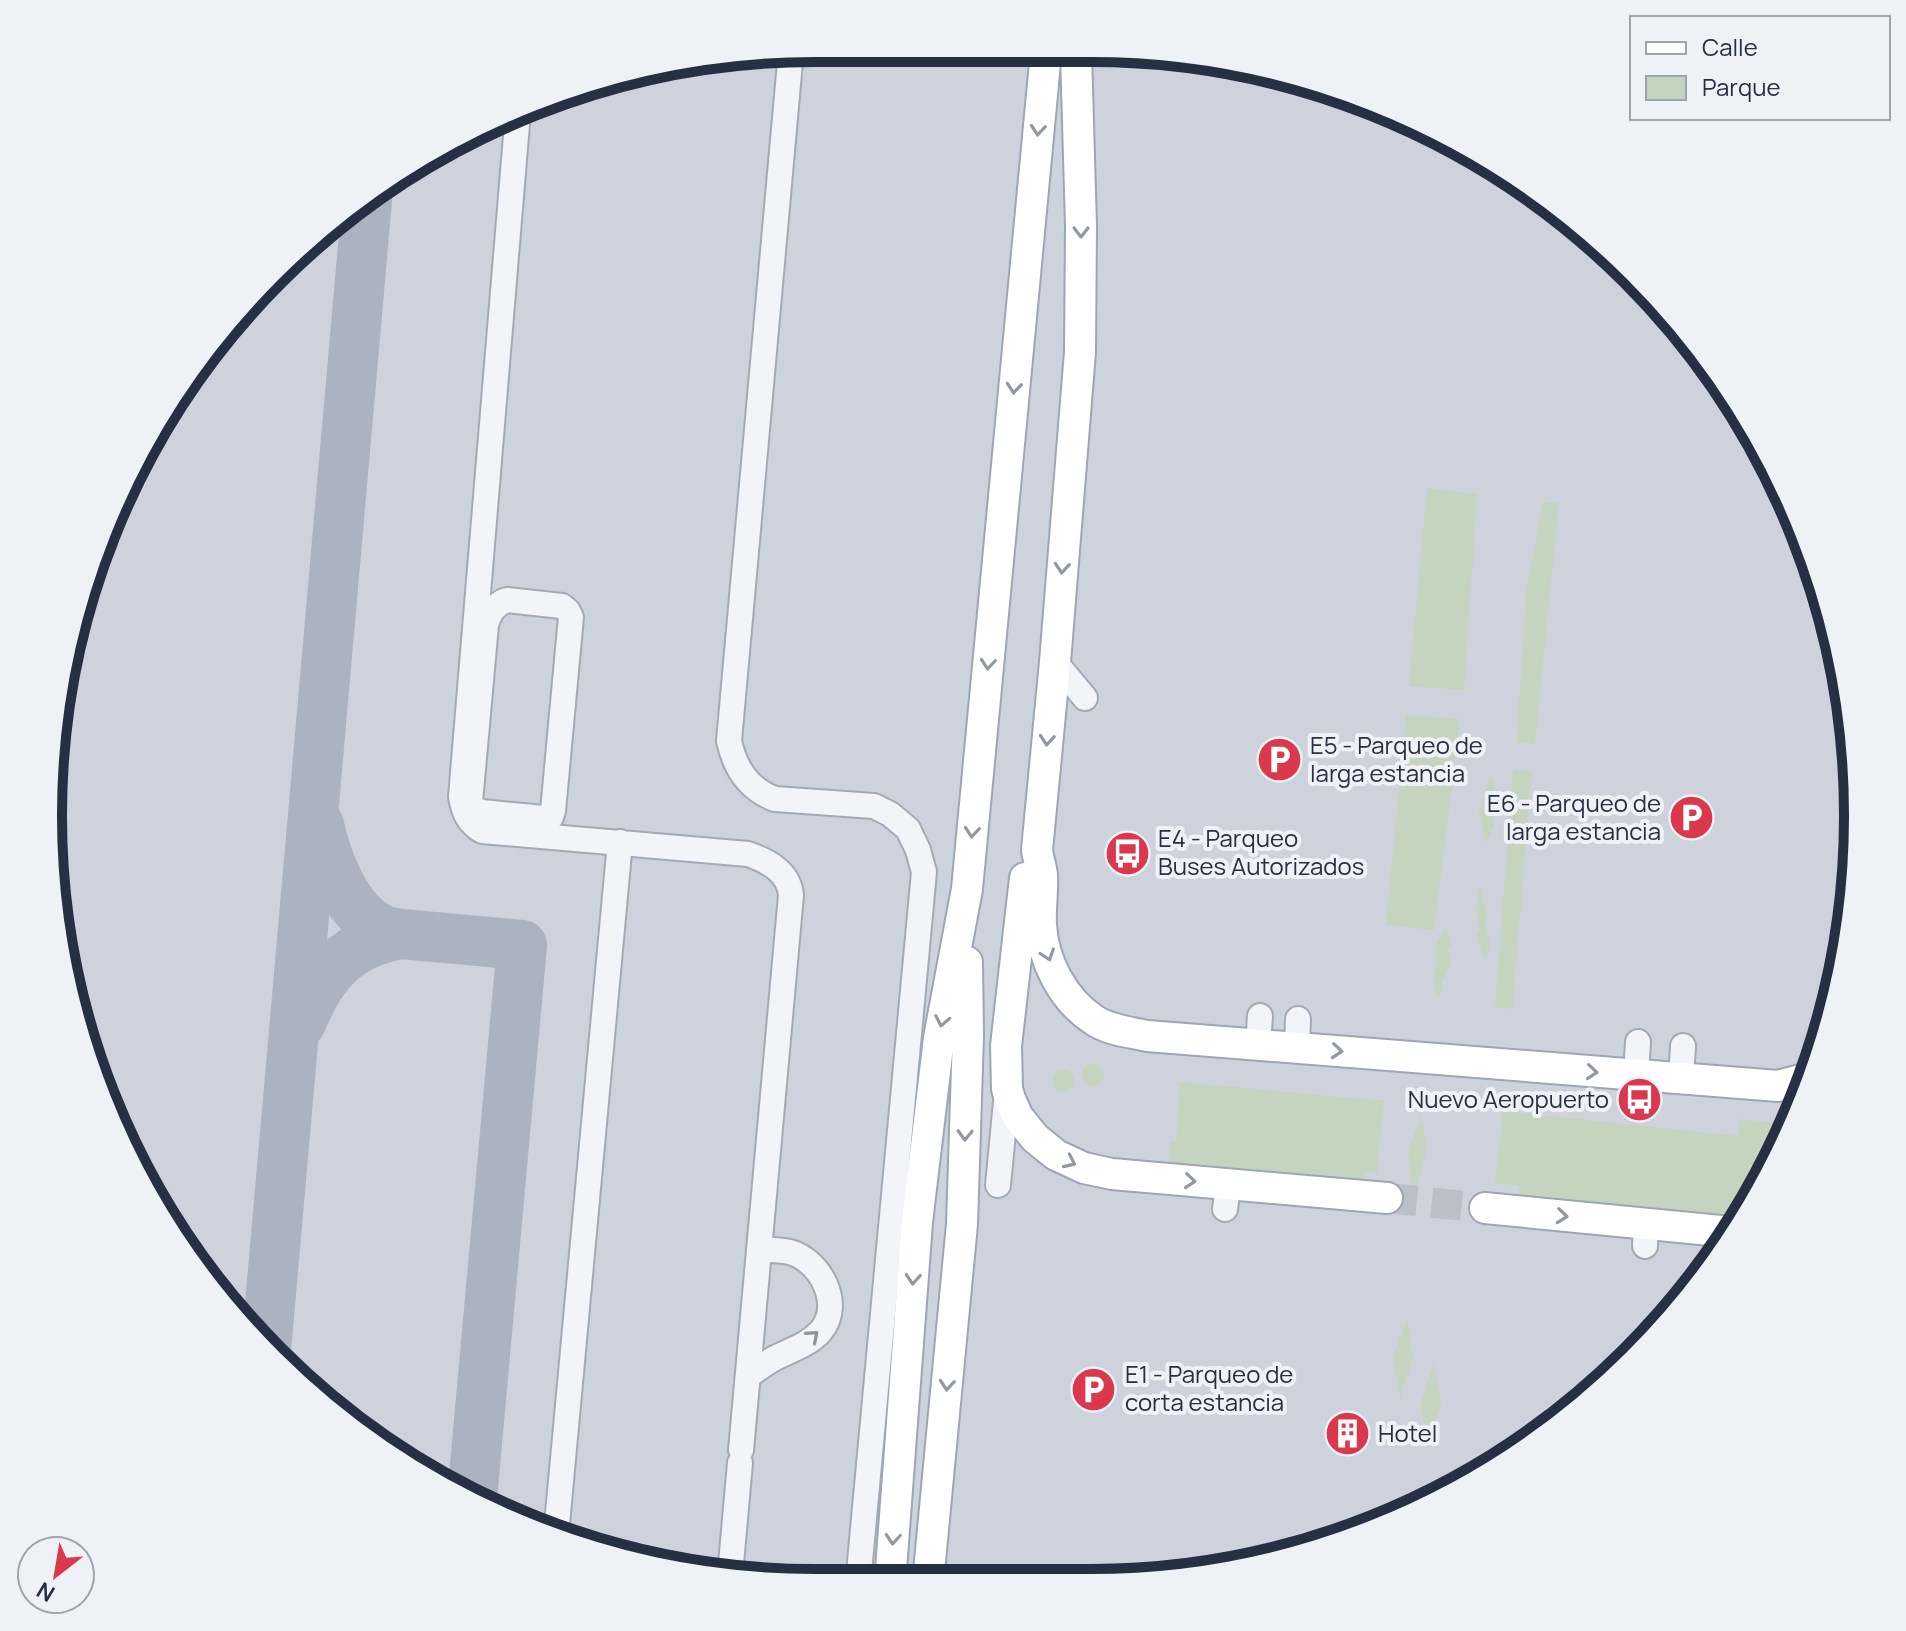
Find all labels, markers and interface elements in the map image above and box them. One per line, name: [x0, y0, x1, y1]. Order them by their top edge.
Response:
legend: [1630, 16, 1890, 120]
text: Calle: [1702, 30, 1758, 63]
text: Parque: [1702, 70, 1780, 103]
one-way arrow: [1030, 123, 1047, 136]
one-way arrow: [1072, 226, 1090, 239]
one-way arrow: [1006, 382, 1023, 395]
one-way arrow: [1054, 562, 1071, 575]
one-way arrow: [979, 658, 996, 671]
place label: E5 - Parqueo de larga estancia: [1310, 728, 1483, 789]
one-way arrow: [1039, 734, 1056, 747]
parking icon: E5 - Parqueo de larga estancia: [1255, 736, 1303, 784]
place label: E6 - Parqueo de larga estancia: [1487, 786, 1661, 847]
parking icon: E6 - Parqueo de larga estancia: [1668, 794, 1716, 842]
place label: E4 - Parqueo Buses Autorizados: [1158, 821, 1364, 882]
one-way arrow: [964, 826, 981, 839]
bus stop icon: E4 - Parqueo Buses Autorizados: [1103, 829, 1151, 877]
one-way arrow: [1038, 947, 1054, 961]
one-way arrow: [935, 1014, 952, 1028]
one-way arrow: [1331, 1042, 1344, 1059]
one-way arrow: [1586, 1063, 1599, 1080]
bus stop icon: Nuevo Aeropuerto: [1616, 1076, 1664, 1124]
place label: Nuevo Aeropuerto: [1408, 1082, 1609, 1115]
one-way arrow: [956, 1129, 973, 1142]
one-way arrow: [1062, 1152, 1076, 1168]
one-way arrow: [1184, 1173, 1197, 1190]
one-way arrow: [1556, 1207, 1569, 1224]
one-way arrow: [905, 1273, 922, 1286]
one-way arrow: [804, 1331, 819, 1346]
place label: E1 - Parqueo de corta estancia: [1125, 1357, 1293, 1418]
parking icon: E1 - Parqueo de corta estancia: [1070, 1365, 1118, 1413]
one-way arrow: [938, 1379, 955, 1392]
building icon: Hotel: [1323, 1410, 1371, 1458]
place label: Hotel: [1378, 1416, 1437, 1449]
one-way arrow: [885, 1533, 902, 1546]
north arrow: [16, 1535, 96, 1615]
text: N: [31, 1575, 60, 1609]

